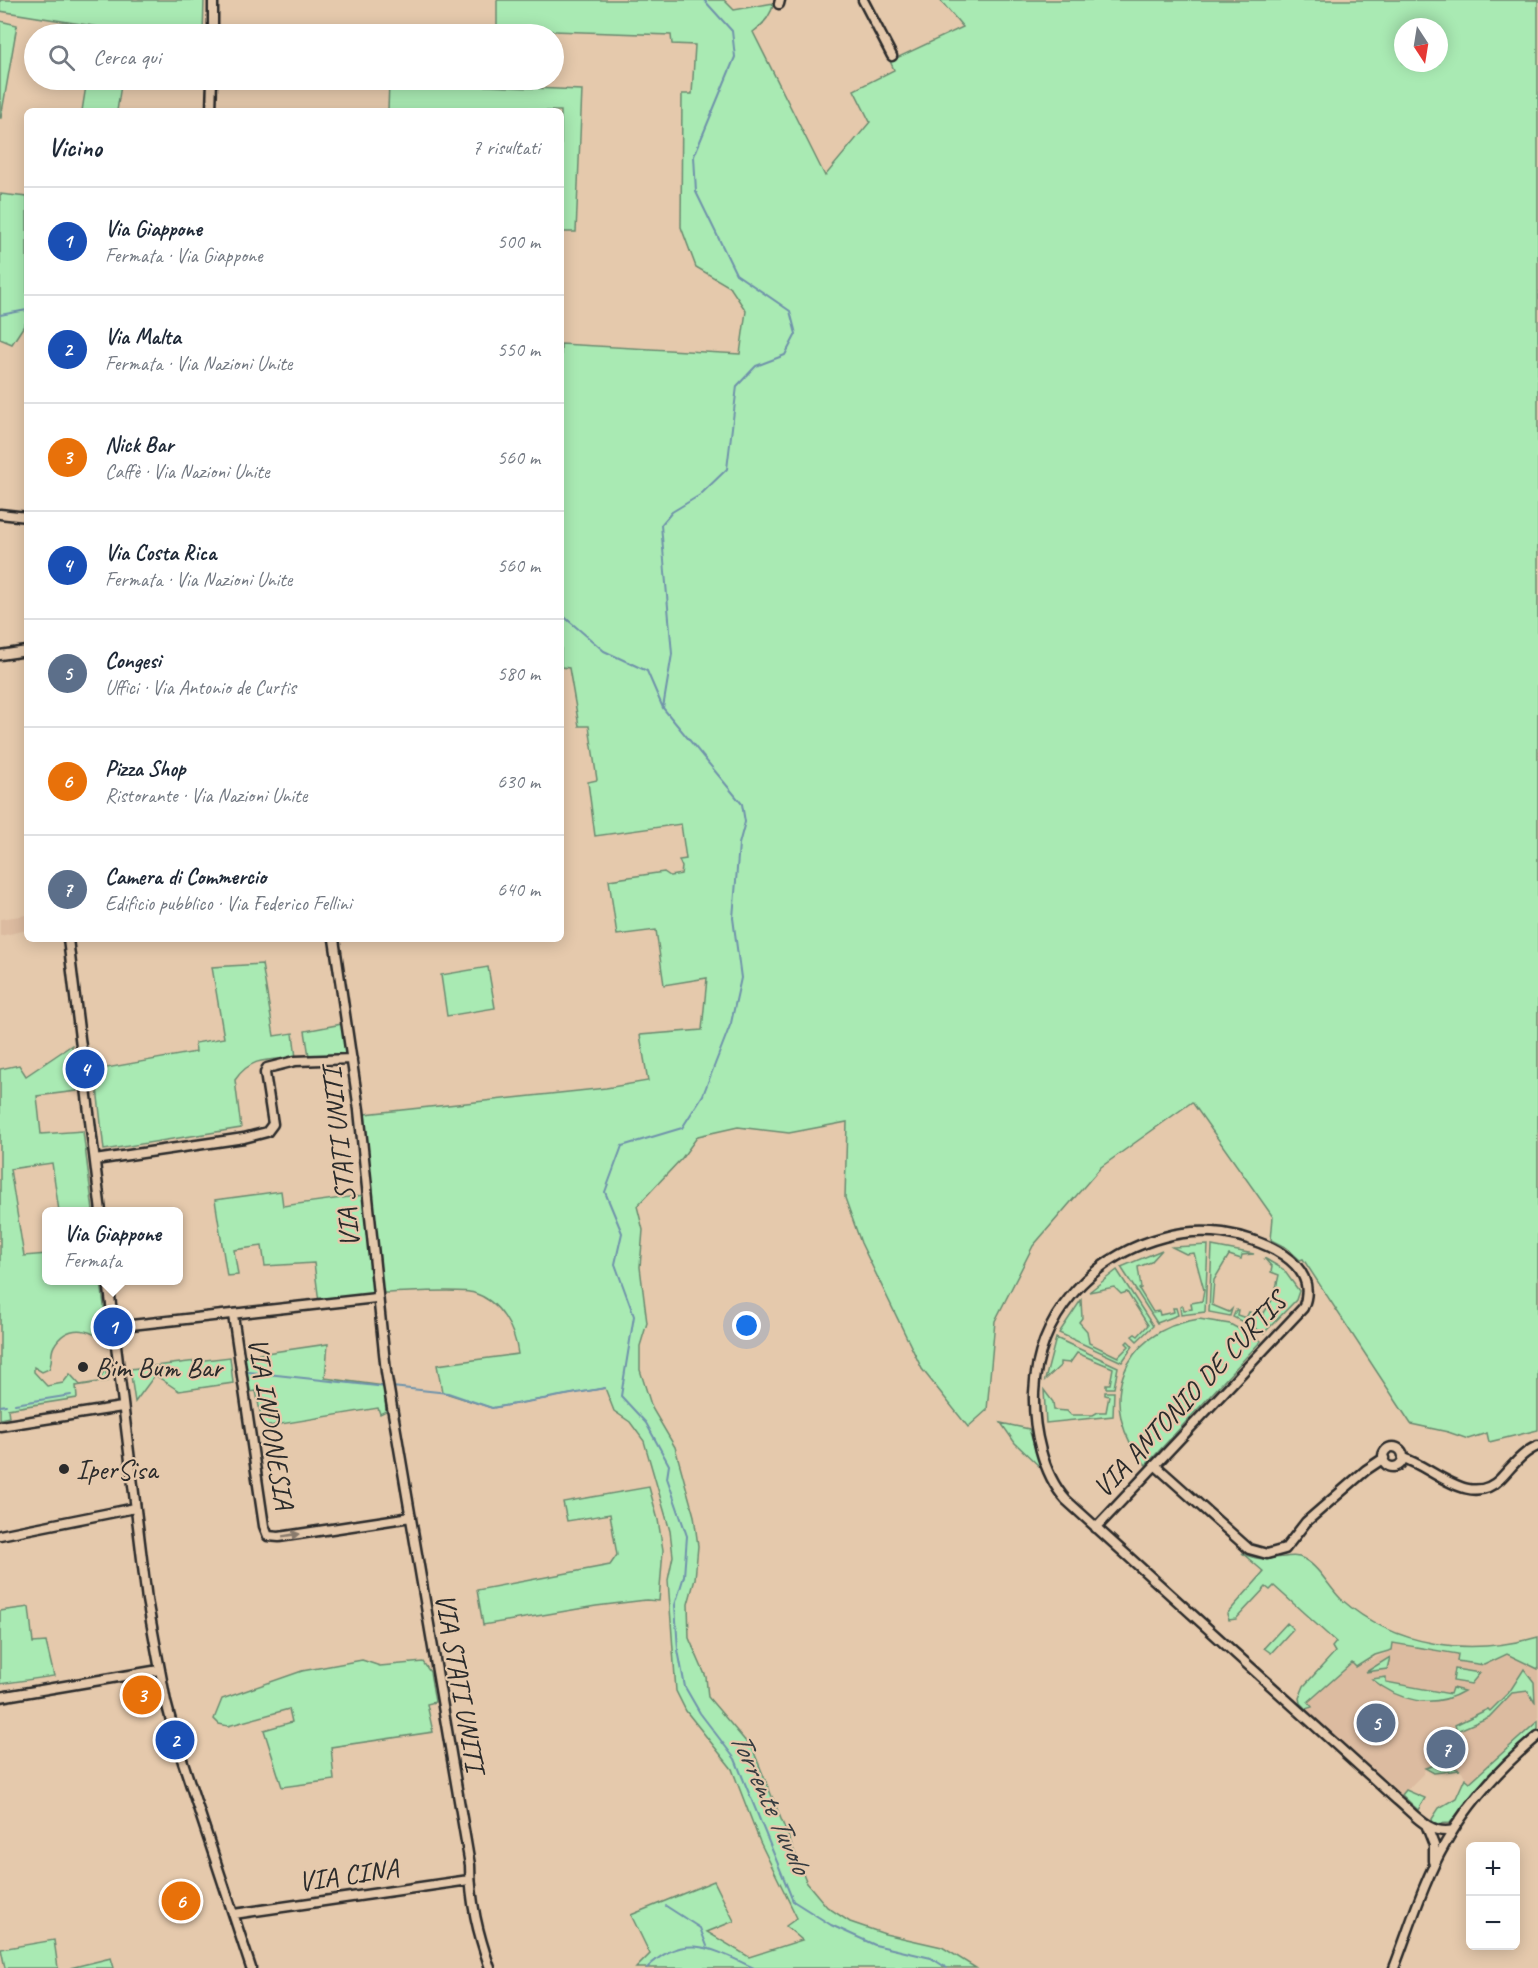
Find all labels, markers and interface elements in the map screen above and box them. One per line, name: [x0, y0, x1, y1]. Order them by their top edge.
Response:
north arrow: [1394, 18, 1448, 72]
search box: [24, 24, 564, 90]
icon: search: [45, 41, 78, 74]
text: Cerca qui: [93, 43, 161, 71]
text: Vicino: [48, 131, 102, 164]
text: 7 risultati: [472, 135, 540, 160]
text: Via Giappone: [105, 215, 202, 243]
text: 1: [63, 229, 72, 254]
text: 500 m: [497, 229, 540, 254]
text: Fermata · Via Giappone: [105, 243, 263, 268]
text: Via Malta: [105, 323, 181, 351]
text: 2: [63, 337, 72, 362]
text: 550 m: [497, 337, 540, 362]
text: Fermata · Via Nazioni Unite: [105, 351, 292, 376]
text: Nick Bar: [105, 431, 173, 459]
text: 3: [63, 445, 72, 470]
text: 560 m: [497, 445, 540, 470]
text: Caffè · Via Nazioni Unite: [105, 459, 269, 484]
text: Via Costa Rica: [105, 539, 216, 567]
text: 4: [63, 553, 72, 578]
text: 560 m: [497, 553, 540, 578]
text: Fermata · Via Nazioni Unite: [105, 567, 292, 592]
text: Congesi: [105, 647, 161, 675]
text: 5: [63, 661, 72, 686]
text: 580 m: [497, 661, 540, 686]
text: Uffici · Via Antonio de Curtis: [105, 675, 296, 700]
text: Pizza Shop: [105, 755, 185, 783]
text: 6: [63, 769, 72, 794]
text: 630 m: [497, 769, 540, 794]
text: Ristorante · Via Nazioni Unite: [105, 783, 307, 808]
text: Camera di Commercio: [105, 863, 266, 891]
text: 7: [63, 877, 72, 902]
text: 640 m: [497, 877, 540, 902]
text: Edificio pubblico · Via Federico Fellini: [105, 891, 351, 916]
pin: 4: [66, 1046, 104, 1092]
street label: VIA STATI UNITI: [313, 1061, 367, 1249]
popup: [42, 1207, 183, 1285]
text: Via Giappone: [64, 1220, 161, 1248]
text: Fermata: [64, 1248, 122, 1273]
street label: VIA ANTONIO DE CURTIS: [1085, 1281, 1297, 1504]
pin: 1: [94, 1304, 132, 1350]
your location: [732, 1311, 761, 1340]
street label: VIA INDONESIA: [241, 1335, 303, 1513]
place label: Bim Bum Bar: [95, 1350, 224, 1385]
marker: Bim Bum Bar: [76, 1360, 90, 1374]
place label: IperSisa: [76, 1452, 160, 1487]
marker: IperSisa: [57, 1462, 71, 1476]
one-way arrow: [282, 1531, 301, 1540]
street label: VIA STATI UNITI: [428, 1590, 494, 1779]
pin: 3: [122, 1672, 162, 1718]
pin: 5: [1356, 1700, 1396, 1746]
pin: 2: [156, 1718, 195, 1762]
water label: Torrente Tuvolo: [722, 1725, 822, 1882]
pin: 7: [1426, 1726, 1466, 1772]
map controls: [1466, 1842, 1520, 1950]
button: +: [1466, 1842, 1520, 1896]
street label: VIA CINA: [296, 1850, 402, 1899]
pin: 6: [162, 1878, 201, 1924]
button: −: [1466, 1896, 1520, 1950]

